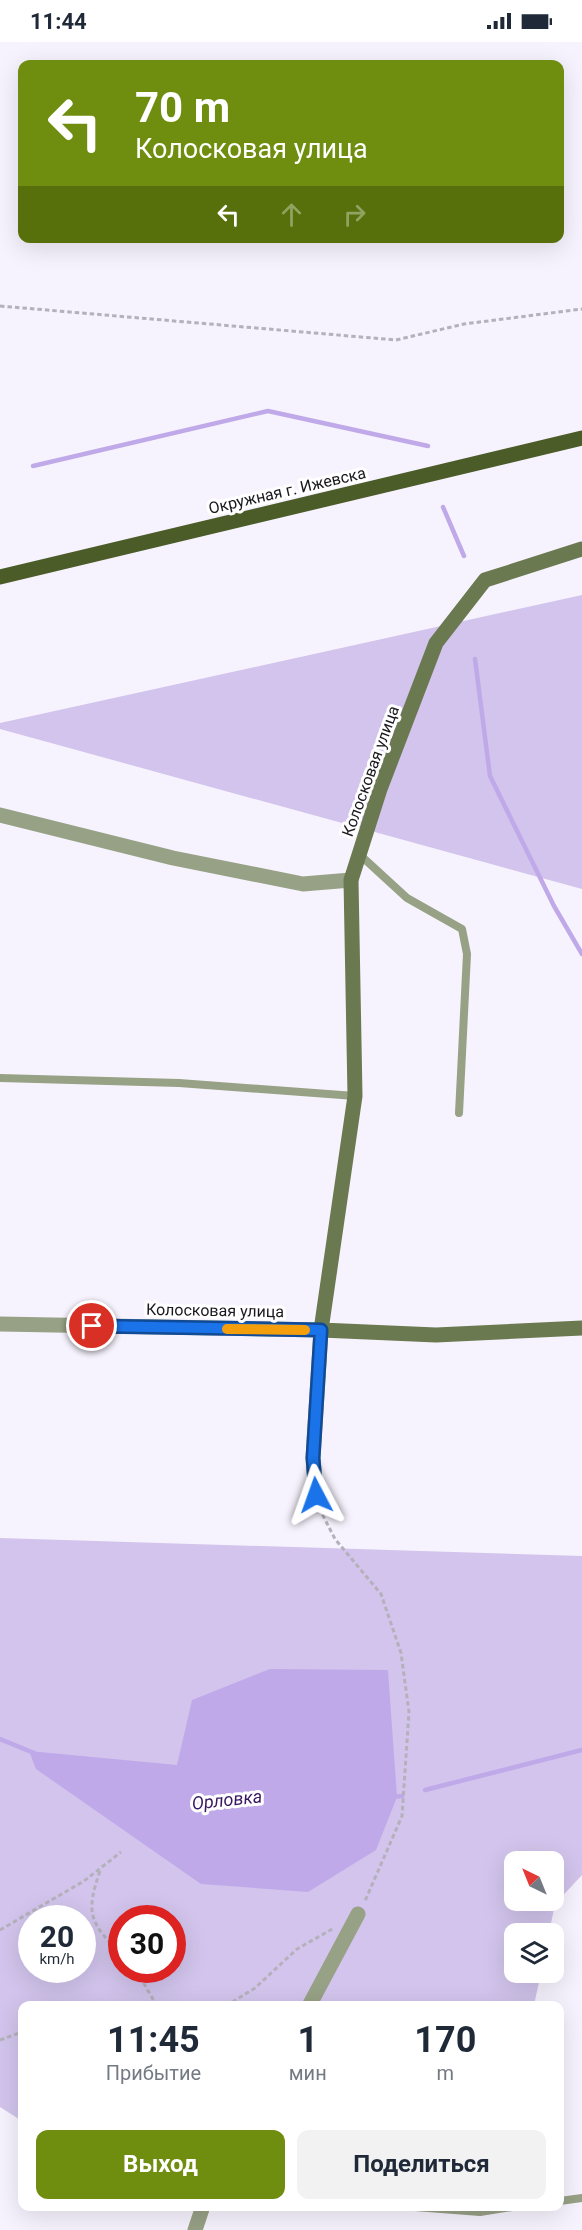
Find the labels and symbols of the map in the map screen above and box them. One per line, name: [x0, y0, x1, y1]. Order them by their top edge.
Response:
street label: Окружная г. Ижевска: [207, 463, 368, 518]
street label: Колосковая улица: [338, 703, 403, 839]
pin: [66, 1300, 117, 1351]
street label: Колосковая улица: [146, 1300, 284, 1321]
position arrow: [284, 1463, 348, 1527]
water label: Орловка: [191, 1785, 263, 1814]
north arrow: [504, 1851, 564, 1911]
speed limit sign: 30: [108, 1905, 186, 1983]

